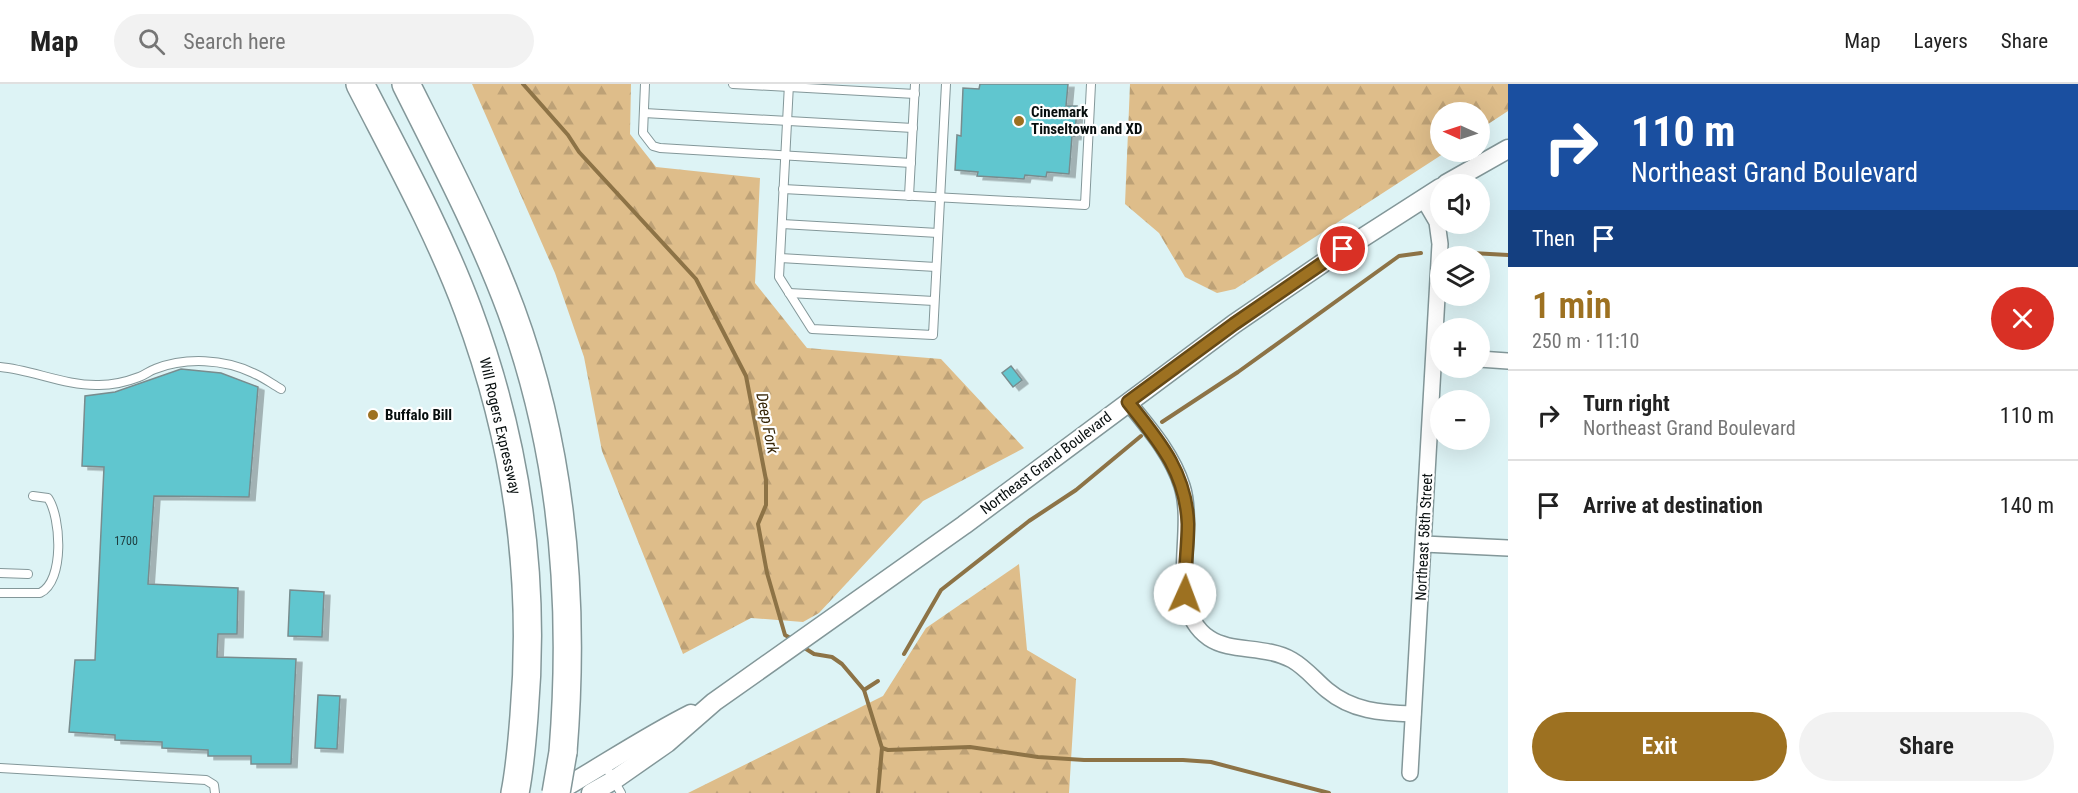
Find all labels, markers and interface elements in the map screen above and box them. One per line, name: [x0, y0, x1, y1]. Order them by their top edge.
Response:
search box: [114, 14, 534, 68]
text: Map: [30, 25, 78, 58]
icon: search: [135, 25, 168, 58]
text: Search here: [183, 29, 286, 54]
text: Map: [1844, 29, 1881, 53]
text: Layers: [1914, 29, 1968, 53]
text: Share: [2001, 29, 2048, 53]
north arrow: [1430, 102, 1490, 162]
map controls: [1430, 102, 1490, 450]
place label: Cinemark Tinseltown and XD: [1031, 103, 1142, 138]
text: 110 m: [1631, 107, 1736, 156]
icon: right: [1532, 108, 1610, 186]
marker: Cinemark Tinseltown and XD: [1012, 114, 1026, 128]
text: Northeast Grand Boulevard: [1631, 157, 1918, 189]
button: sound: [1430, 174, 1490, 234]
icon: arrive: [1587, 222, 1620, 255]
pin: [1317, 223, 1368, 274]
text: Then: [1532, 226, 1575, 251]
icon: arrive: [1326, 232, 1359, 265]
button: layers: [1430, 246, 1490, 306]
text: 1 min: [1532, 285, 1612, 327]
button: close: [1991, 287, 2054, 350]
button: +: [1430, 318, 1490, 378]
text: 250 m · 11:10: [1532, 329, 1639, 353]
street label: Will Rogers Expressway: [476, 356, 524, 496]
button: −: [1430, 390, 1490, 450]
water label: Deep Fork: [752, 391, 783, 456]
text: Turn right: [1583, 391, 1670, 416]
icon: right: [1532, 399, 1565, 432]
text: 110 m: [2000, 403, 2054, 428]
place label: Buffalo Bill: [385, 406, 452, 424]
marker: Buffalo Bill: [366, 408, 380, 422]
street label: Northeast Grand Boulevard: [977, 408, 1115, 518]
text: Northeast Grand Boulevard: [1583, 416, 1796, 440]
street label: Northeast 58th Street: [1412, 473, 1436, 601]
icon: arrive: [1532, 489, 1565, 522]
text: Arrive at destination: [1583, 493, 1763, 518]
text: 140 m: [2000, 493, 2054, 518]
house number: 1700: [114, 534, 138, 548]
position arrow: [1153, 562, 1217, 626]
button: Exit: [1532, 712, 1787, 781]
button: Share: [1799, 712, 2054, 781]

